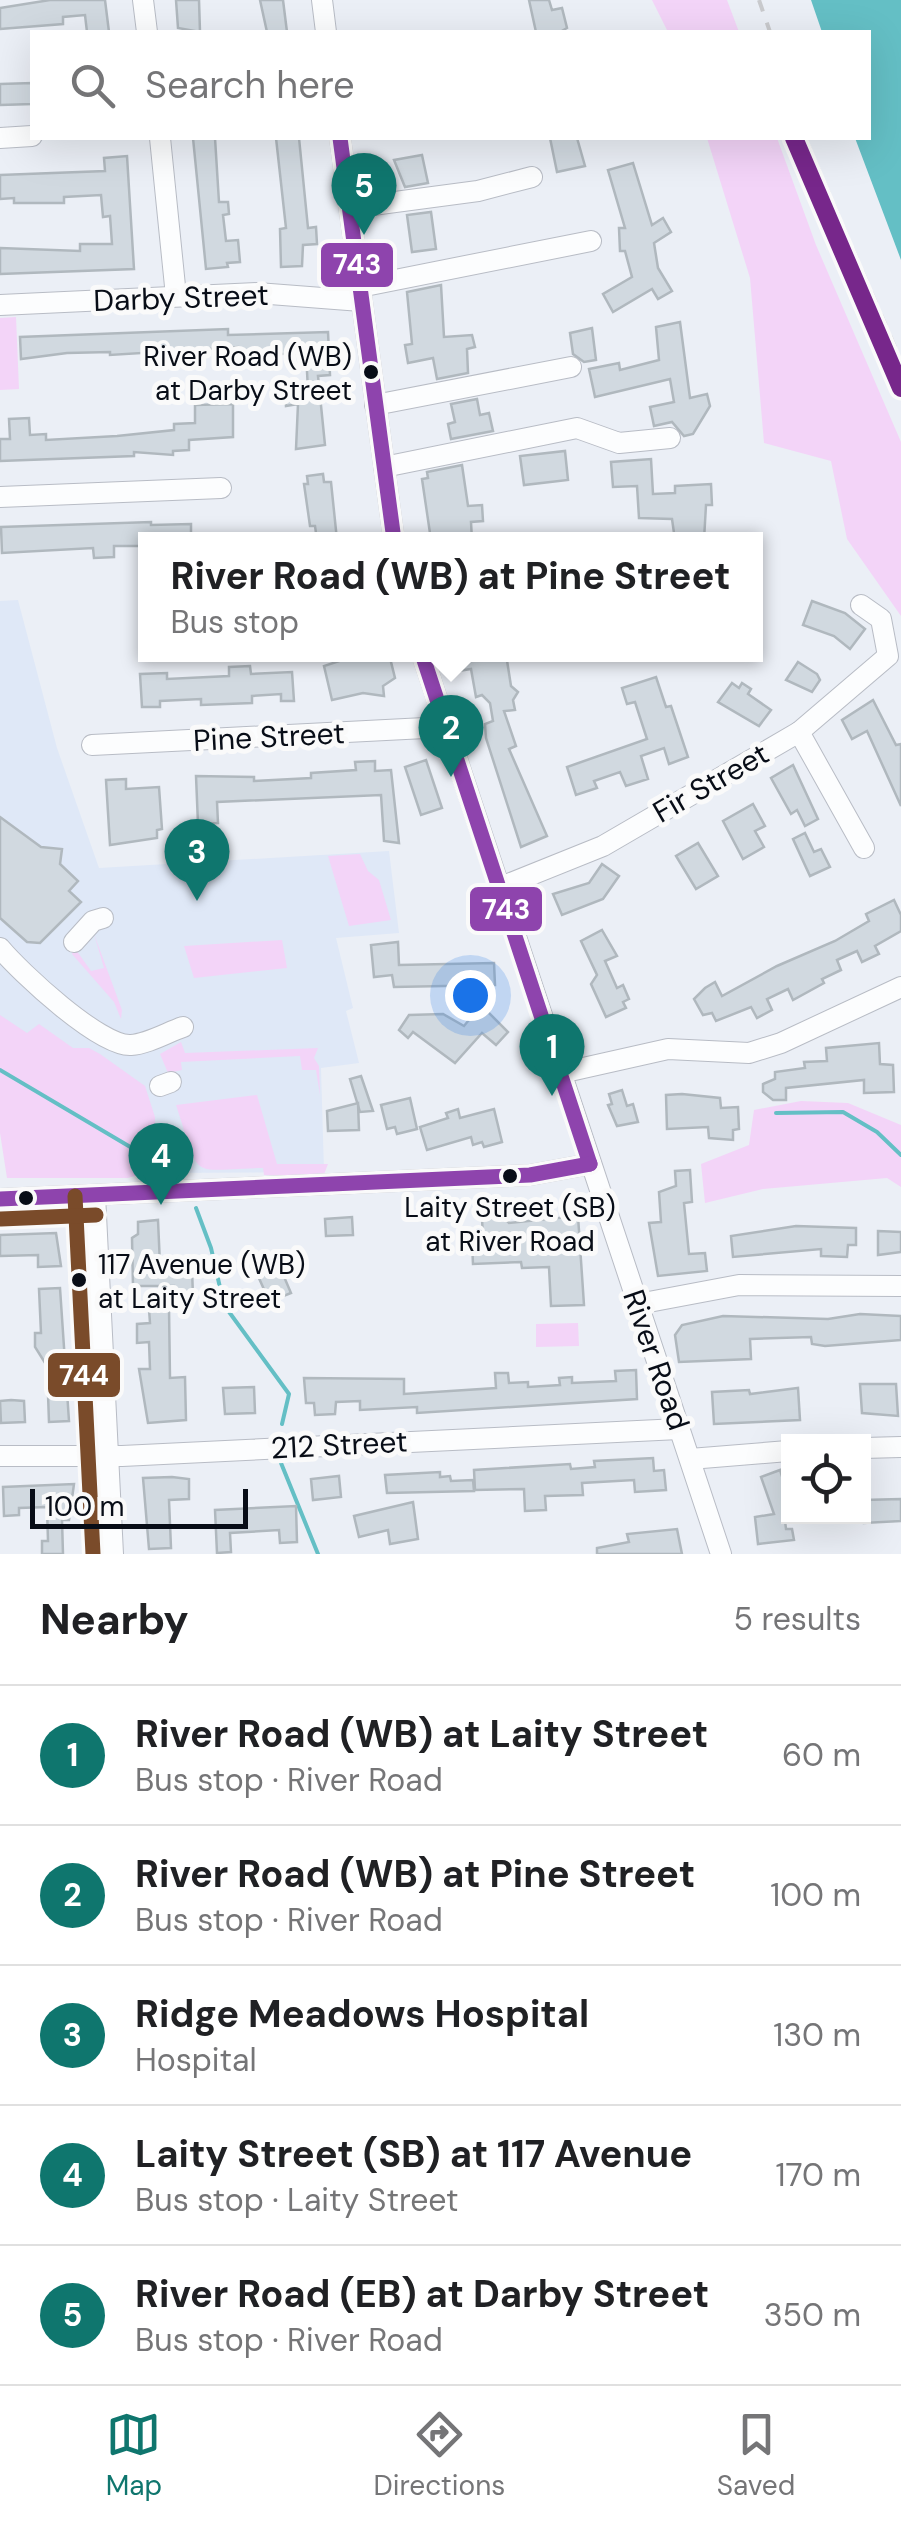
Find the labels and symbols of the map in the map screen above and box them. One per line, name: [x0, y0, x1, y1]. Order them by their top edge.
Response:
pin: 5: [332, 152, 396, 235]
line badge: 743: [319, 241, 395, 289]
text: 743: [333, 246, 381, 283]
street label: Darby Street: [93, 275, 269, 320]
place label: River Road (WB) at Darby Street: [143, 338, 352, 409]
marker: River Road (WB) at Darby Street: [361, 362, 381, 382]
pin: 2: [418, 694, 484, 777]
street label: Pine Street: [192, 713, 346, 760]
street label: Fir Street: [646, 734, 776, 831]
pin: 3: [164, 818, 230, 901]
line badge: 743: [468, 885, 544, 933]
text: 743: [482, 891, 530, 928]
your location: [445, 970, 496, 1021]
pin: 1: [520, 1014, 584, 1096]
pin: 4: [128, 1122, 194, 1205]
marker: Laity Street (SB) at River Road: [500, 1166, 520, 1186]
unlabelled marker: [16, 1188, 36, 1208]
place label: Laity Street (SB) at River Road: [404, 1189, 616, 1260]
place label: 117 Avenue (WB) at Laity Street: [98, 1246, 305, 1317]
marker: 117 Avenue (WB) at Laity Street: [69, 1270, 89, 1290]
street label: River Road: [614, 1284, 699, 1435]
line badge: 744: [46, 1351, 122, 1399]
text: 744: [59, 1357, 109, 1394]
street label: 212 Street: [270, 1421, 408, 1468]
scale bar: [30, 1484, 248, 1528]

